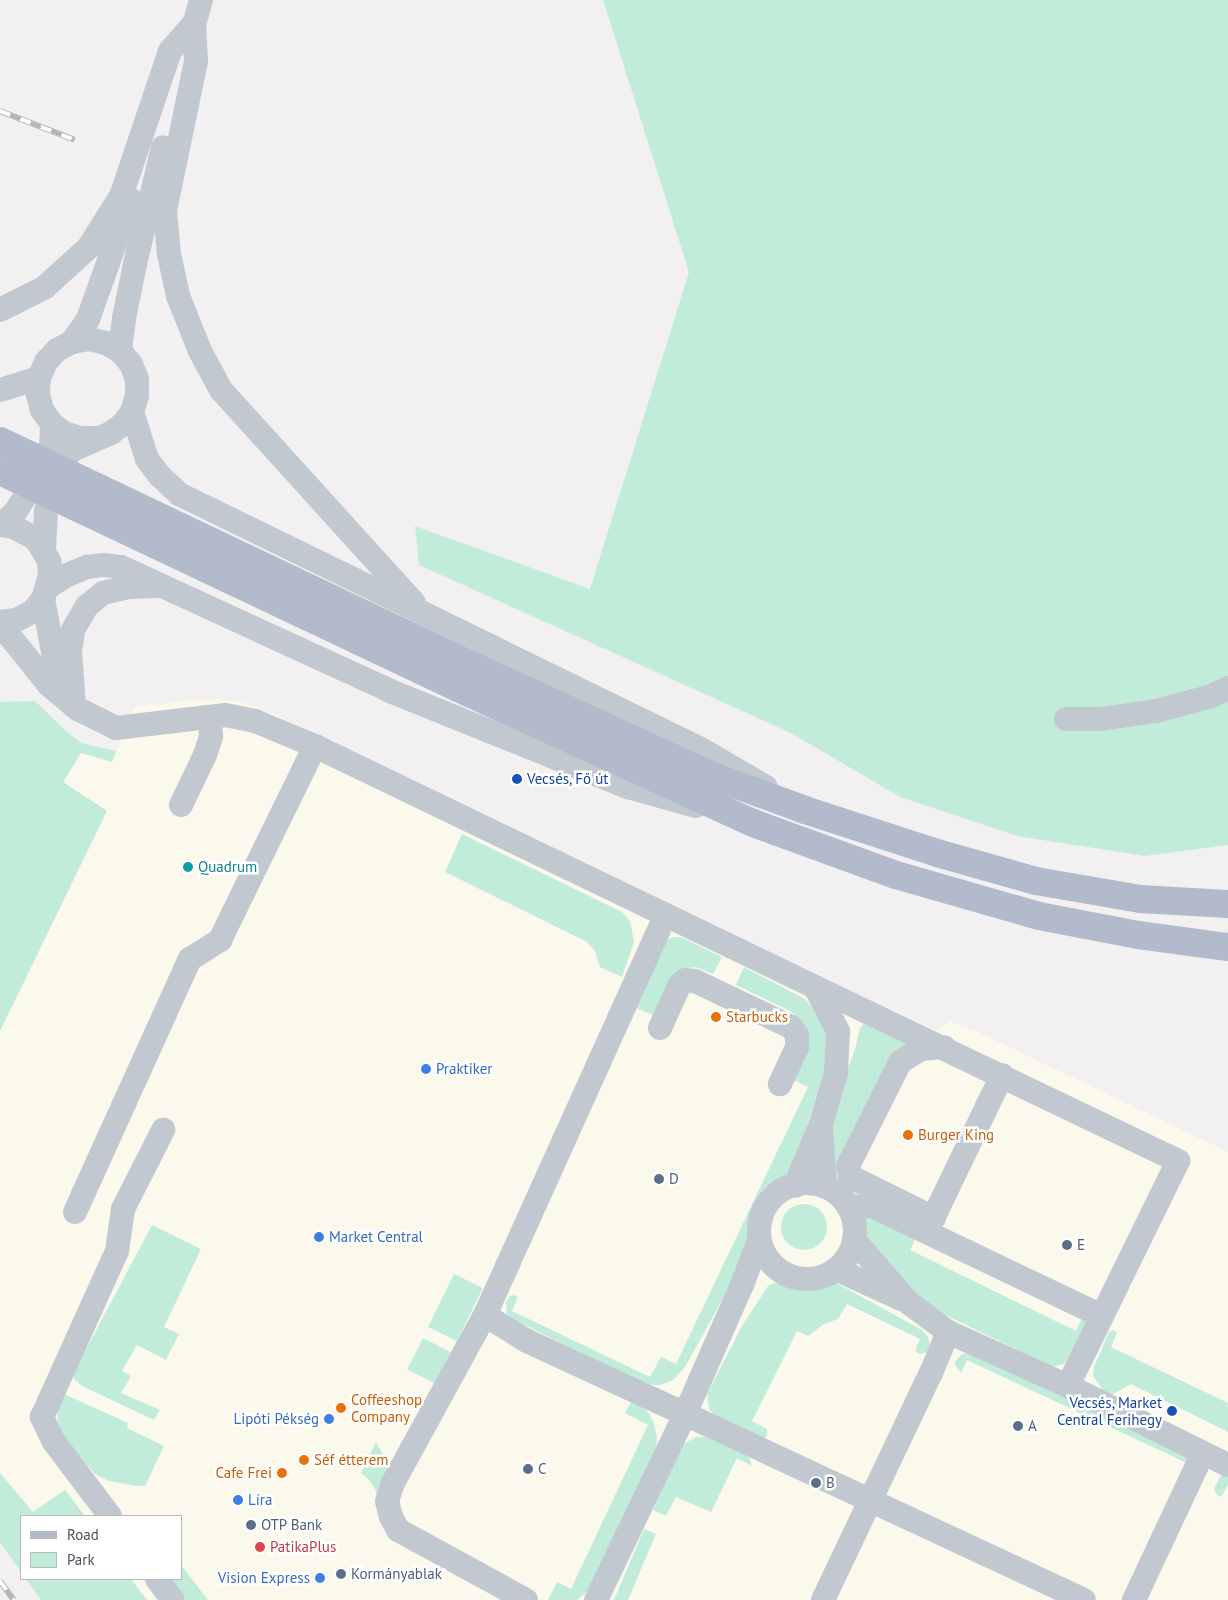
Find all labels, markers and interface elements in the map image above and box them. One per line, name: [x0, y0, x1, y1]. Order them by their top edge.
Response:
place label: Vecsés, Fő út: [527, 770, 609, 788]
marker: Vecsés, Fő út: [511, 773, 523, 785]
place label: Quadrum: [198, 858, 257, 876]
marker: Quadrum: [182, 861, 194, 873]
place label: Starbucks: [726, 1008, 788, 1026]
marker: Starbucks: [710, 1011, 722, 1023]
place label: Praktiker: [436, 1060, 492, 1078]
marker: Praktiker: [420, 1063, 432, 1075]
place label: Burger King: [918, 1126, 994, 1144]
marker: Burger King: [902, 1129, 914, 1141]
place label: D: [669, 1170, 679, 1188]
marker: D: [653, 1173, 665, 1185]
place label: Market Central: [329, 1228, 423, 1246]
marker: Market Central: [313, 1231, 325, 1243]
place label: E: [1077, 1236, 1085, 1254]
marker: E: [1061, 1239, 1073, 1251]
place label: Coffeeshop Company: [351, 1390, 422, 1425]
place label: Vecsés, Market Central Ferihegy: [1057, 1393, 1162, 1428]
marker: Coffeeshop Company: [335, 1402, 347, 1414]
marker: Vecsés, Market Central Ferihegy: [1166, 1405, 1178, 1417]
place label: Lipóti Pékség: [233, 1410, 319, 1428]
marker: Lipóti Pékség: [323, 1413, 335, 1425]
place label: A: [1028, 1417, 1037, 1435]
marker: A: [1012, 1420, 1024, 1432]
place label: Séf étterem: [314, 1451, 389, 1469]
marker: Séf étterem: [298, 1454, 310, 1466]
place label: C: [538, 1460, 547, 1478]
marker: C: [522, 1463, 534, 1475]
place label: Cafe Frei: [216, 1464, 272, 1482]
marker: Cafe Frei: [276, 1467, 288, 1479]
place label: B: [826, 1474, 835, 1492]
marker: B: [810, 1477, 822, 1489]
place label: Líra: [248, 1491, 272, 1509]
marker: Líra: [232, 1494, 244, 1506]
legend: [20, 1515, 182, 1580]
place label: OTP Bank: [261, 1516, 323, 1534]
marker: OTP Bank: [245, 1519, 257, 1531]
text: Road: [67, 1525, 99, 1544]
place label: PatikaPlus: [270, 1538, 336, 1556]
marker: PatikaPlus: [254, 1541, 266, 1553]
text: Park: [67, 1550, 95, 1569]
place label: Kormányablak: [351, 1565, 442, 1583]
marker: Kormányablak: [335, 1568, 347, 1580]
place label: Vision Express: [218, 1569, 310, 1587]
marker: Vision Express: [314, 1572, 326, 1584]

